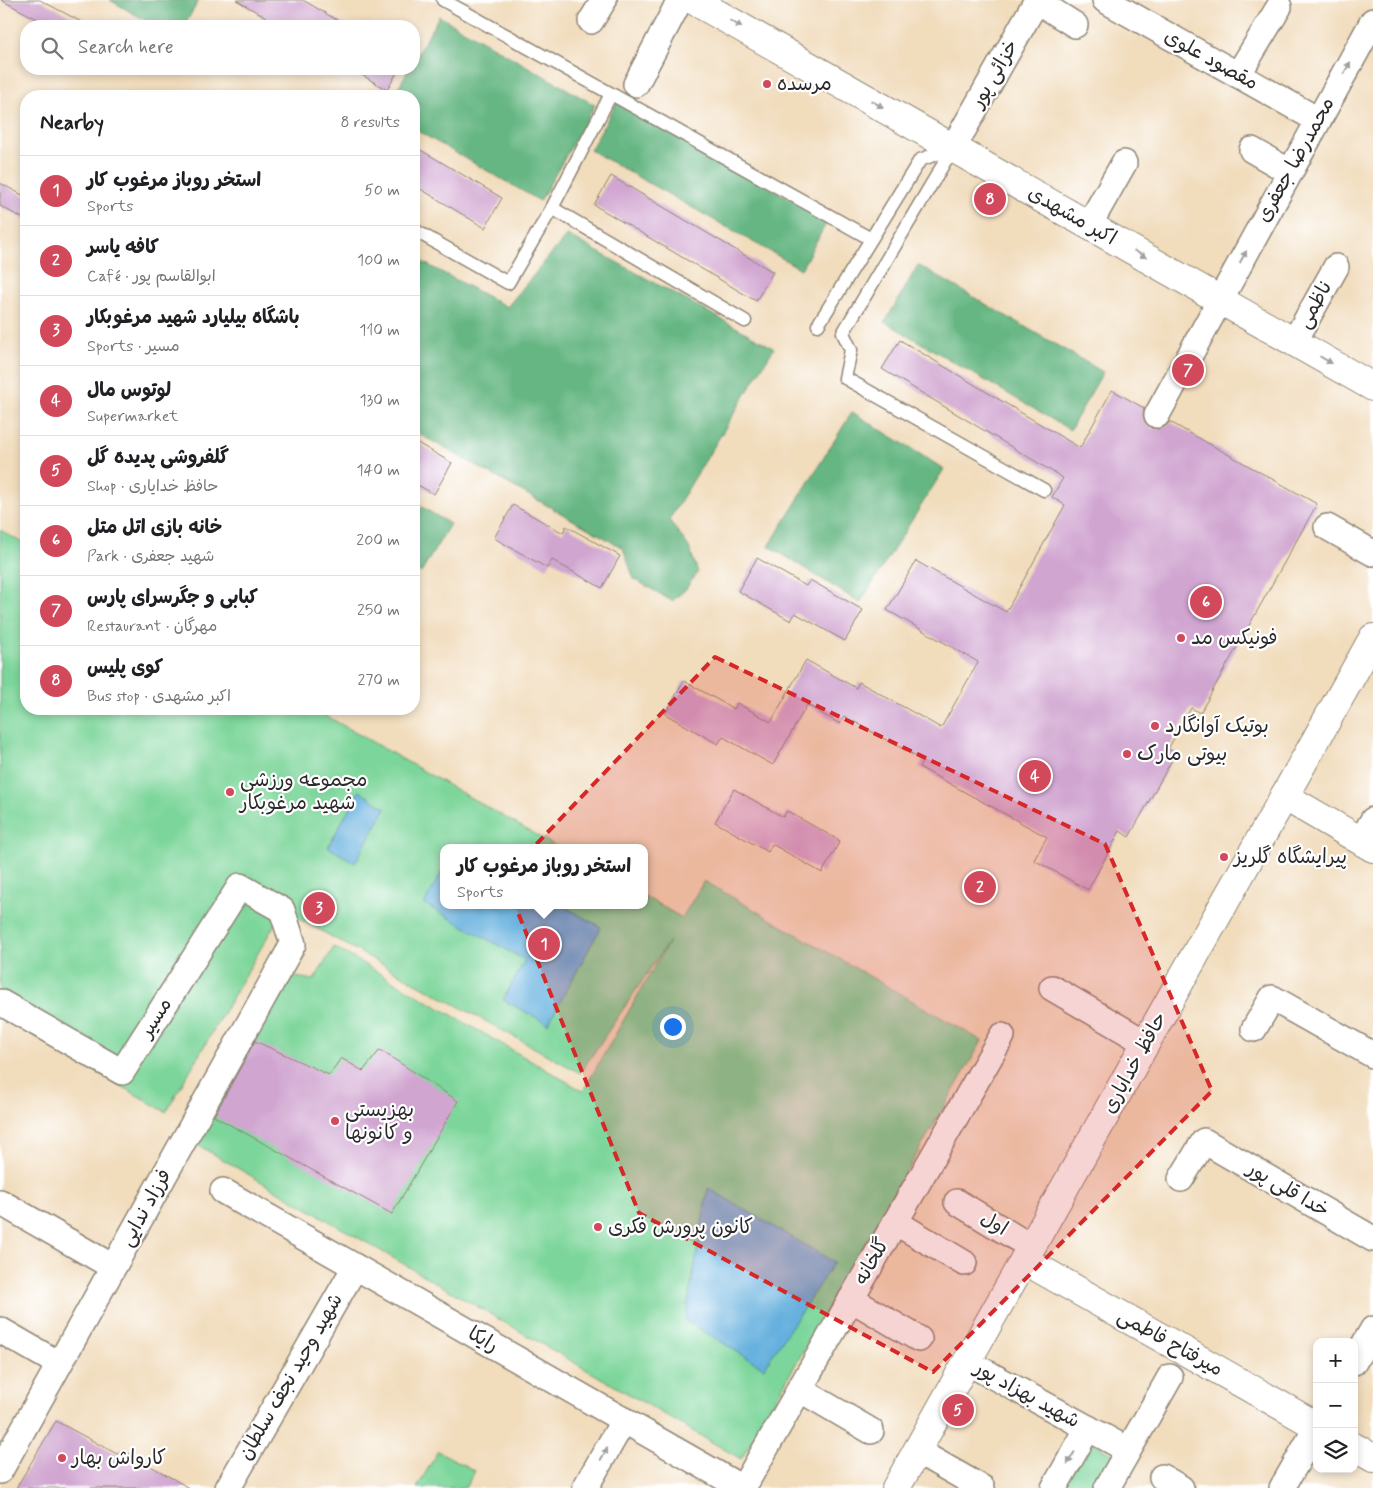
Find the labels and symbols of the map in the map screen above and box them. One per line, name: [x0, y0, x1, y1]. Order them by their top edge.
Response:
one-way arrow: [728, 20, 743, 28]
street label: مقصود علوی: [1159, 23, 1263, 97]
street label: خزائی پور: [964, 35, 1025, 115]
one-way arrow: [1343, 61, 1351, 76]
place label: مرسده: [777, 71, 832, 98]
marker: مرسده: [761, 78, 773, 90]
street label: محمدرضا جعفری: [1250, 93, 1342, 227]
one-way arrow: [870, 100, 883, 109]
pin: 8: [974, 180, 1006, 218]
street label: اکبر مشهدی: [1023, 180, 1121, 252]
one-way arrow: [1239, 249, 1247, 264]
one-way arrow: [1132, 250, 1147, 258]
street label: ناظمی: [1291, 276, 1339, 334]
pin: 7: [1172, 351, 1204, 389]
one-way arrow: [1320, 356, 1333, 365]
pin: 6: [1190, 583, 1222, 621]
place label: فونیکس مد: [1191, 625, 1278, 652]
marker: فونیکس مد: [1175, 632, 1187, 644]
place label: بوتیک آوانگارد: [1165, 713, 1269, 740]
marker: بوتیک آوانگارد: [1149, 720, 1161, 732]
place label: بیوتی مارک: [1137, 741, 1227, 768]
marker: بیوتی مارک: [1121, 748, 1133, 760]
pin: 4: [1019, 757, 1051, 795]
place label: مجموعه ورزشی شهید مرغوبکار: [238, 767, 367, 817]
marker: مجموعه ورزشی شهید مرغوبکار: [224, 786, 236, 798]
place label: پیرایشگاه گلریز: [1232, 844, 1347, 871]
marker: پیرایشگاه گلریز: [1218, 851, 1230, 863]
pin: 2: [964, 868, 996, 906]
pin: 3: [303, 889, 335, 927]
pin: 1: [528, 925, 560, 963]
street label: مسیر: [132, 993, 179, 1045]
street label: حافظ خدایاری: [1096, 1007, 1174, 1119]
your location: [660, 1014, 686, 1040]
place label: بهزیستی و کانونها: [345, 1097, 414, 1147]
marker: بهزیستی و کانونها: [329, 1115, 341, 1127]
street label: خدا قلی پور: [1240, 1155, 1334, 1224]
street label: فرزاد ندایی: [114, 1164, 178, 1252]
street label: اول: [975, 1205, 1013, 1243]
place label: کانون پرورش فکری: [608, 1214, 753, 1241]
marker: کانون پرورش فکری: [592, 1221, 604, 1233]
street label: گلخانه: [848, 1233, 896, 1291]
street label: شهید وحید نجف سلطان: [232, 1289, 350, 1465]
street label: میرفتاح فاطمی: [1112, 1303, 1228, 1383]
street label: رایکا: [463, 1321, 503, 1359]
street label: شهید بهزاد پور: [968, 1354, 1085, 1435]
pin: 5: [942, 1391, 974, 1429]
place label: کارواش بهار: [70, 1445, 166, 1472]
one-way arrow: [600, 1447, 609, 1461]
one-way arrow: [1067, 1451, 1075, 1465]
marker: کارواش بهار: [56, 1452, 68, 1464]

